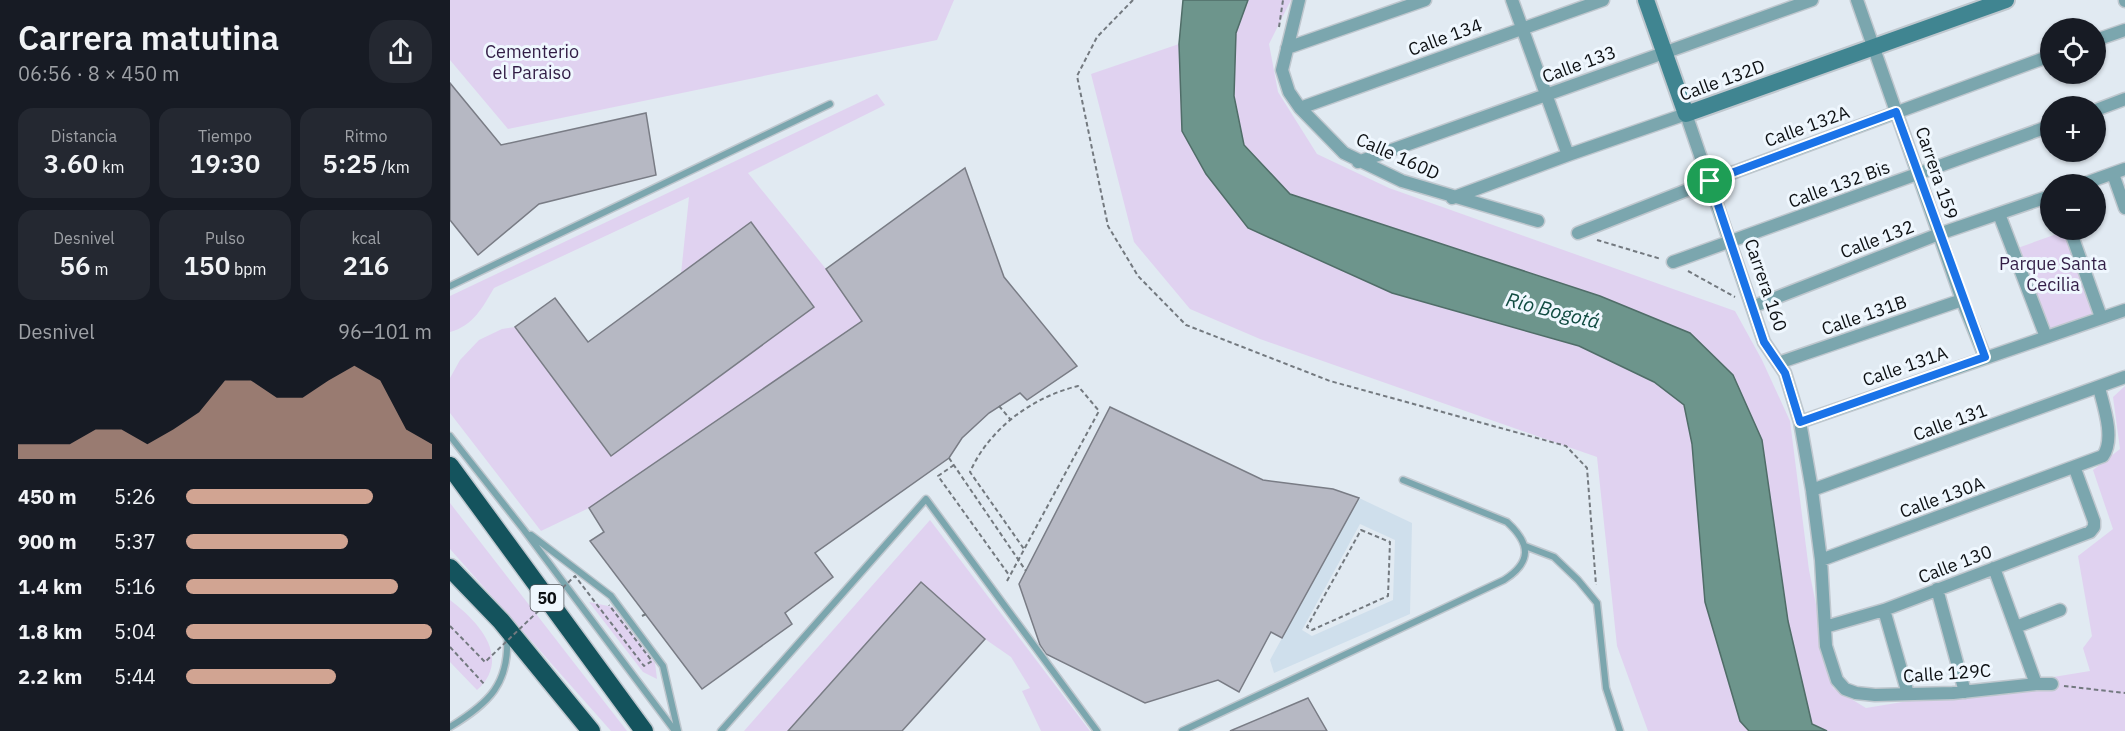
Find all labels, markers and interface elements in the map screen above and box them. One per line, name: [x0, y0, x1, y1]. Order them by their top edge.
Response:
street label: Calle 134: [1405, 13, 1485, 61]
text: Carrera matutina: [18, 16, 279, 59]
map controls: [2040, 18, 2106, 240]
button: locate: [2040, 18, 2106, 84]
button: share: [369, 20, 432, 83]
park label: Cementerio el Paraiso: [485, 40, 579, 84]
street label: Calle 133: [1539, 40, 1619, 88]
street label: Calle 132D: [1676, 54, 1768, 106]
text: 06:56 · 8 × 450 m: [18, 60, 179, 87]
button: +: [2040, 96, 2106, 162]
street label: Calle 132A: [1761, 100, 1853, 152]
street label: Carrera 159: [1910, 124, 1964, 222]
text: Distancia: [51, 126, 117, 146]
text: Tiempo: [198, 126, 252, 146]
text: Ritmo: [345, 126, 387, 146]
street label: Calle 160D: [1353, 127, 1443, 185]
text: 3.60: [44, 146, 98, 180]
text: 19:30: [190, 146, 260, 180]
text: 5:25: [322, 146, 377, 180]
pin: [1684, 155, 1735, 206]
street label: Calle 132 Bis: [1785, 155, 1893, 213]
text: km: [98, 157, 124, 177]
text: /km: [377, 157, 410, 177]
icon: arrive: [1693, 164, 1726, 197]
button: −: [2040, 174, 2106, 240]
street label: Calle 132: [1837, 214, 1917, 264]
text: Desnivel: [53, 228, 115, 248]
text: Pulso: [205, 228, 245, 248]
text: kcal: [351, 228, 381, 248]
street label: Carrera 160: [1739, 236, 1793, 334]
text: 56: [60, 248, 91, 282]
text: 150: [183, 248, 230, 282]
text: 216: [343, 248, 389, 282]
park label: Parque Santa Cecilia: [1999, 252, 2107, 296]
text: m: [91, 259, 108, 279]
text: bpm: [230, 259, 267, 279]
water label: Río Bogotá: [1503, 285, 1603, 335]
street label: Calle 131B: [1818, 290, 1910, 340]
text: Desnivel: [18, 318, 95, 345]
text: 96–101 m: [338, 318, 432, 345]
street label: Calle 131A: [1859, 341, 1951, 391]
street label: Calle 131: [1910, 398, 1990, 446]
street label: Calle 130A: [1896, 471, 1988, 523]
text: 450 m: [18, 483, 77, 510]
text: 5:26: [114, 483, 156, 510]
text: 900 m: [18, 528, 77, 555]
text: 5:37: [114, 528, 156, 555]
street label: Calle 130: [1915, 539, 1995, 589]
text: 1.4 km: [18, 573, 82, 600]
text: 5:16: [114, 573, 156, 600]
road number: 50: [530, 585, 564, 611]
text: 1.8 km: [18, 618, 82, 645]
text: 5:04: [114, 618, 156, 645]
street label: Calle 129C: [1902, 658, 1992, 688]
text: 2.2 km: [18, 663, 82, 690]
text: 5:44: [114, 663, 156, 690]

